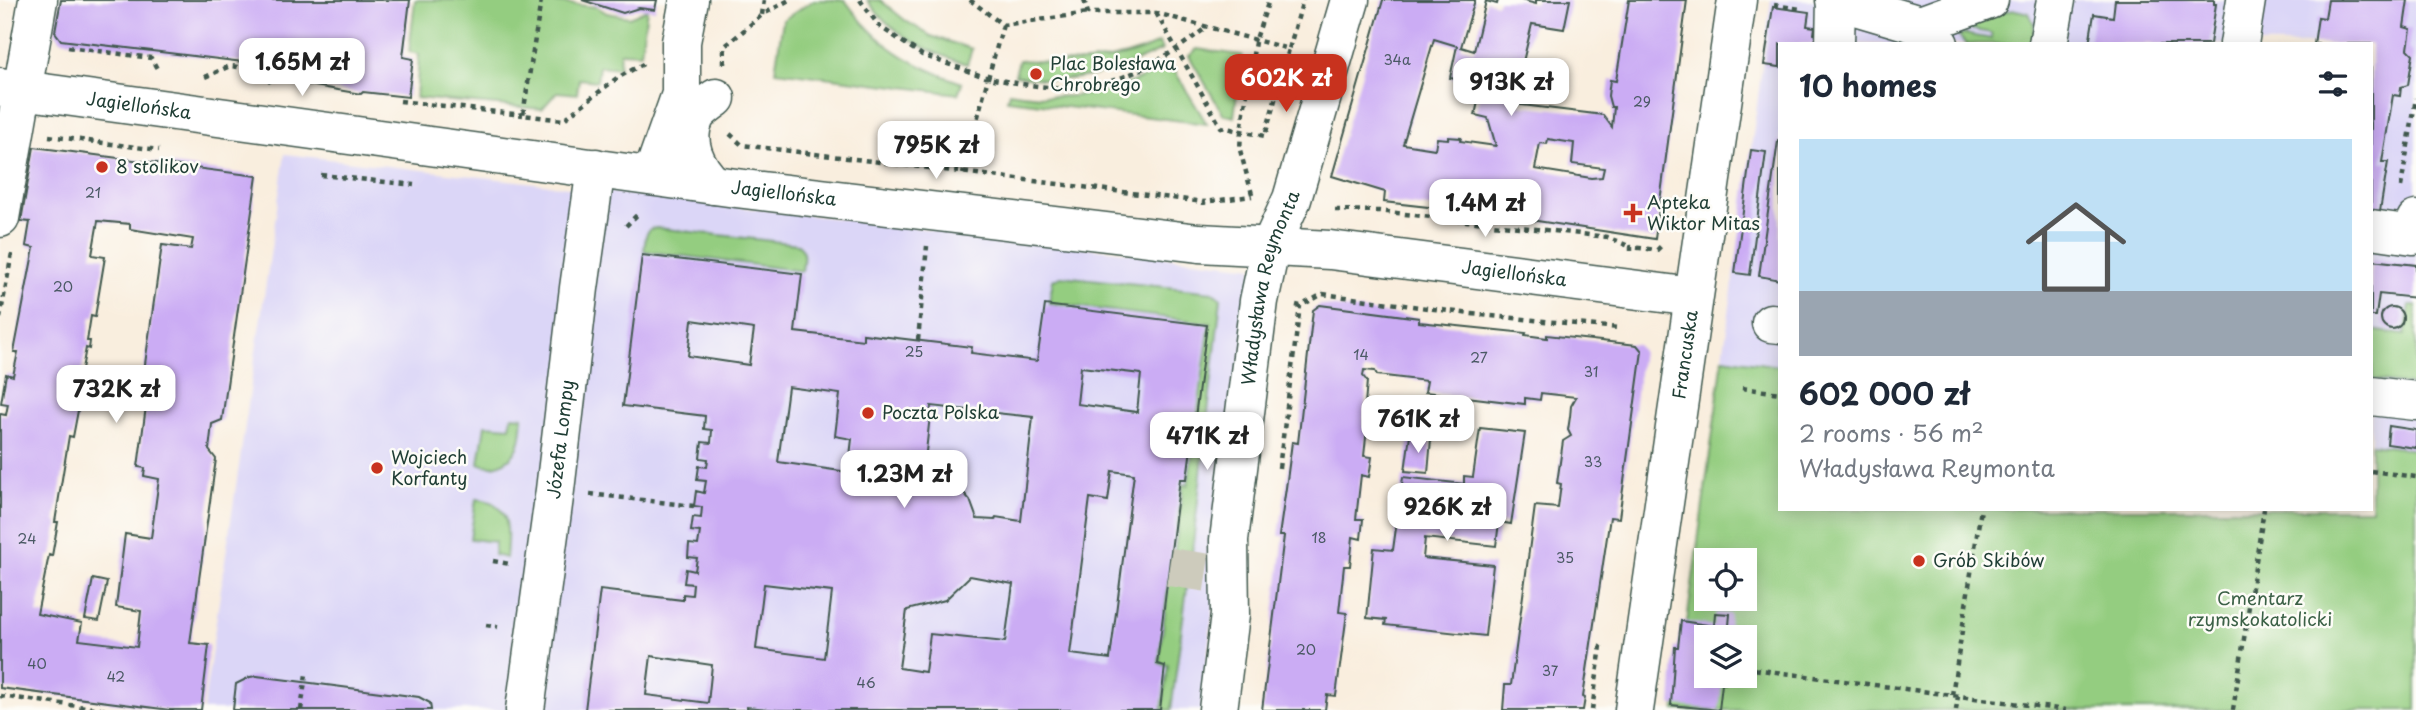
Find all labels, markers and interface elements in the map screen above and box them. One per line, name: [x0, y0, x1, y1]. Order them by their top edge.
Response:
pin: 1.65M zł: [230, 38, 374, 98]
text: 1.65M zł: [255, 43, 349, 78]
place label: Plac Bolesława Chrobrego: [1050, 49, 1177, 97]
house number: 34a: [1383, 49, 1411, 70]
pin: 602K zł: [1221, 54, 1351, 114]
pin: 913K zł: [1446, 58, 1576, 118]
text: 602K zł: [1241, 59, 1331, 94]
text: 10 homes: [1799, 62, 1937, 107]
text: 913K zł: [1469, 63, 1553, 98]
icon: filters: [2314, 65, 2352, 103]
marker: Plac Bolesława Chrobrego: [1028, 66, 1044, 82]
street label: Jagiellońska: [85, 84, 194, 125]
house number: 29: [1633, 91, 1651, 112]
pin: 795K zł: [871, 122, 1001, 181]
text: 795K zł: [894, 126, 978, 161]
place label: 8 stolikov: [116, 152, 199, 179]
marker: 8 stolikov: [94, 159, 110, 175]
street label: Jagiellońska: [730, 173, 839, 212]
pin: 1.4M zł: [1420, 180, 1550, 239]
house number: 21: [85, 182, 101, 203]
text: 1.4M zł: [1445, 184, 1525, 219]
icon: home: [2013, 184, 2139, 310]
street label: Władysława Reymonta: [1234, 187, 1306, 387]
place label: Apteka Wiktor Mitas: [1647, 188, 1760, 236]
marker: Apteka Wiktor Mitas: [1625, 205, 1641, 221]
street label: Jagiellońska: [1460, 252, 1569, 293]
house number: 20: [53, 276, 73, 297]
street label: Francuska: [1664, 307, 1704, 401]
house number: 25: [905, 341, 923, 362]
house number: 14: [1353, 344, 1369, 365]
house number: 27: [1470, 347, 1488, 368]
house number: 31: [1584, 361, 1598, 382]
pin: 732K zł: [51, 366, 181, 425]
text: 732K zł: [72, 370, 160, 405]
text: 602 000 zł: [1799, 370, 1969, 415]
street label: Józefa Lompy: [539, 378, 580, 501]
pin: 761K zł: [1353, 396, 1483, 455]
place label: Poczta Polska: [882, 398, 1000, 425]
text: 761K zł: [1377, 400, 1459, 435]
marker: Poczta Polska: [860, 405, 876, 421]
pin: 471K zł: [1142, 412, 1272, 472]
text: 2 rooms · 56 m²: [1799, 415, 1984, 450]
text: 471K zł: [1166, 417, 1248, 452]
place label: Wojciech Korfanty: [391, 443, 468, 491]
pin: 1.23M zł: [832, 450, 976, 510]
text: Władysława Reymonta: [1799, 450, 2055, 485]
house number: 33: [1584, 451, 1602, 472]
text: 1.23M zł: [857, 455, 951, 490]
marker: Wojciech Korfanty: [369, 460, 385, 476]
pin: 926K zł: [1382, 484, 1512, 543]
text: 926K zł: [1403, 488, 1491, 523]
house number: 18: [1311, 527, 1327, 548]
house number: 24: [18, 528, 36, 549]
place label: Grób Skibów: [1933, 546, 2044, 573]
house number: 35: [1556, 547, 1574, 568]
map controls: [1694, 548, 1757, 688]
button: locate: [1694, 548, 1757, 611]
marker: Grób Skibów: [1911, 553, 1927, 569]
park label: Cmentarz rzymskokatolicki: [2188, 584, 2332, 632]
button: layers: [1694, 625, 1757, 688]
house number: 20: [1296, 639, 1316, 660]
house number: 40: [27, 653, 47, 674]
house number: 37: [1542, 660, 1559, 681]
house number: 42: [107, 666, 125, 687]
house number: 46: [856, 672, 876, 693]

